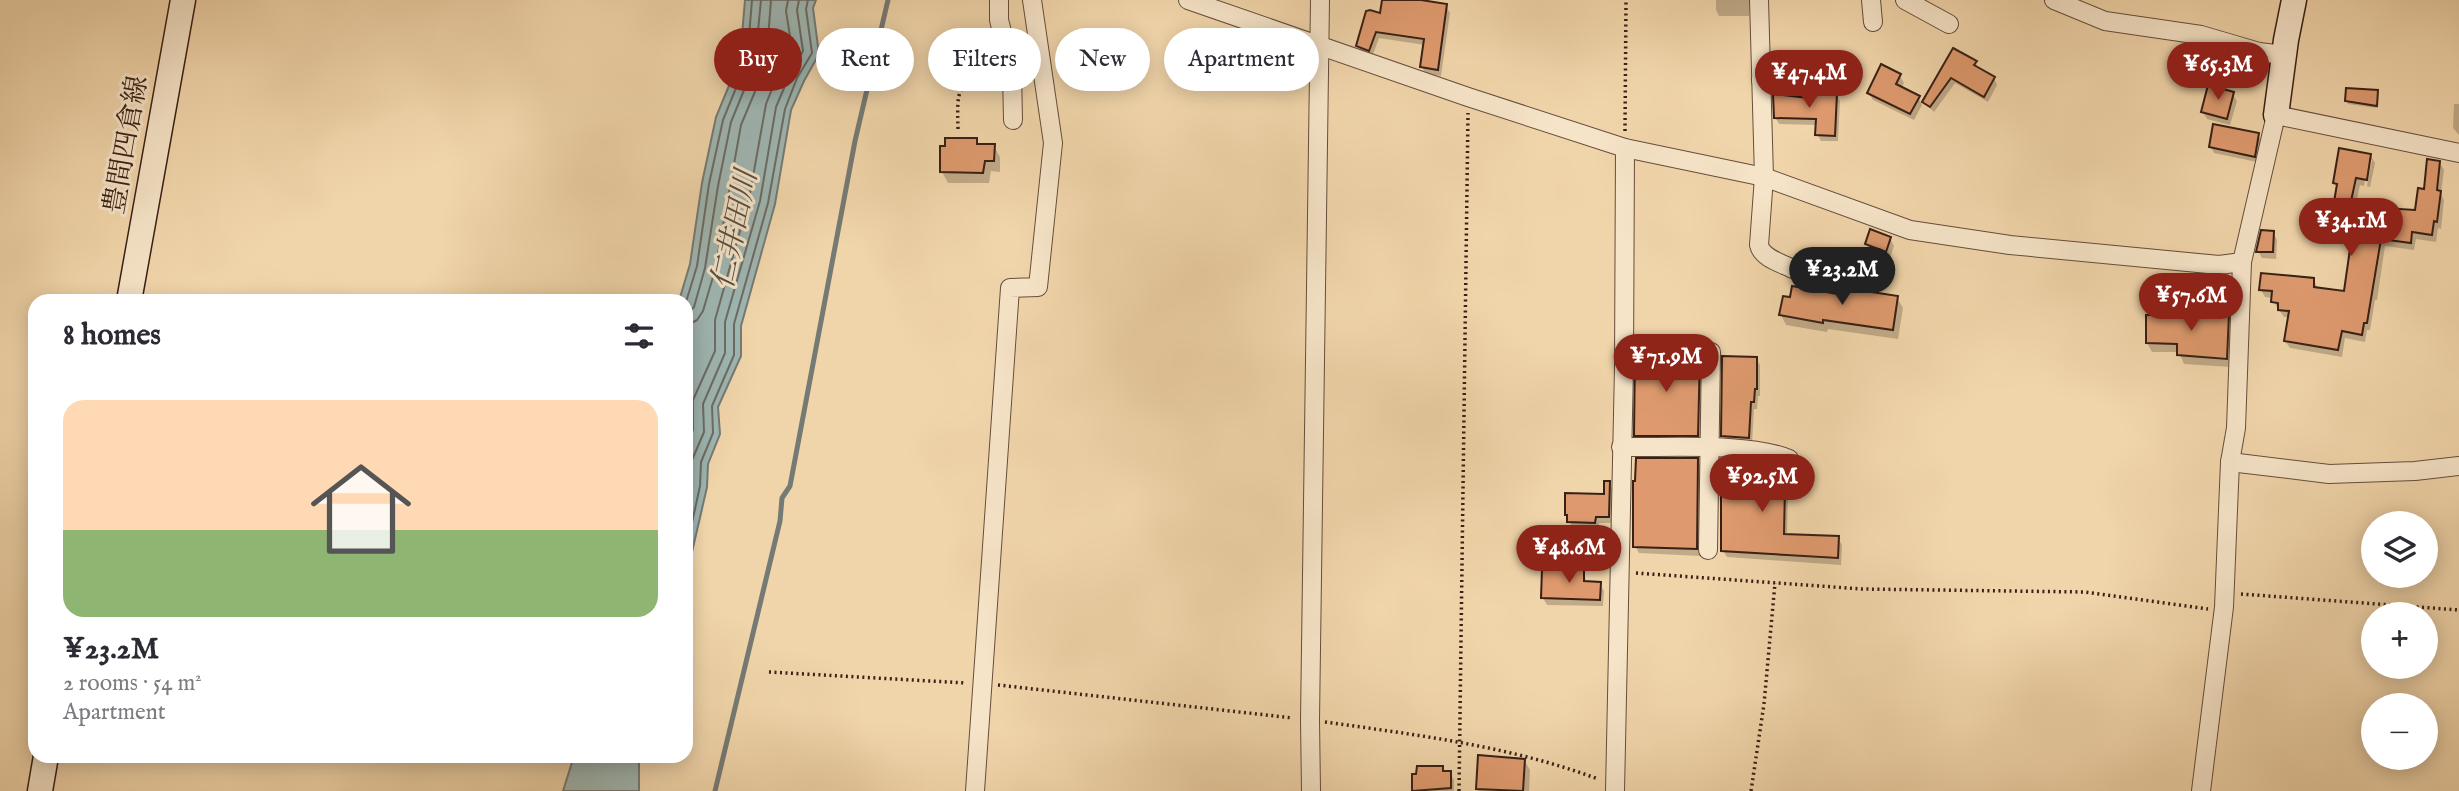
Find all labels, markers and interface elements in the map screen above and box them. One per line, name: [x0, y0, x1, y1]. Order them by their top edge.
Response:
chip: Buy: [714, 28, 802, 91]
chip: Rent: [816, 28, 914, 91]
chip: Filters: [928, 28, 1041, 91]
chip: New: [1055, 28, 1150, 91]
chip: Apartment: [1164, 28, 1319, 91]
pin: ¥65.3M: [2161, 42, 2275, 102]
pin: ¥47.4M: [1752, 50, 1866, 110]
text: ¥65.3M: [2183, 50, 2253, 79]
text: ¥47.4M: [1771, 58, 1847, 87]
street label: 豊間四倉線: [98, 73, 156, 217]
water label: 仁井田川: [705, 164, 768, 293]
pin: ¥34.1M: [2294, 198, 2408, 258]
text: ¥34.1M: [2315, 206, 2387, 235]
pin: ¥23.2M: [1785, 247, 1899, 307]
text: ¥23.2M: [1805, 255, 1879, 284]
pin: ¥57.6M: [2134, 274, 2248, 333]
text: ¥57.6M: [2155, 281, 2227, 310]
text: 8 homes: [63, 317, 161, 355]
icon: filters: [620, 317, 658, 355]
pin: ¥71.9M: [1609, 334, 1723, 394]
text: ¥71.9M: [1630, 342, 1702, 371]
icon: home: [298, 446, 424, 572]
pin: ¥92.5M: [1705, 454, 1819, 514]
text: ¥92.5M: [1726, 462, 1798, 491]
map controls: [2361, 511, 2438, 770]
button: layers: [2361, 511, 2438, 588]
pin: ¥48.6M: [1512, 526, 1626, 585]
text: ¥48.6M: [1532, 533, 1606, 562]
button: +: [2361, 602, 2438, 679]
text: ¥23.2M: [63, 631, 159, 669]
text: 2 rooms · 54 m²: [63, 669, 202, 698]
button: −: [2361, 693, 2438, 770]
text: Apartment: [63, 698, 166, 727]

